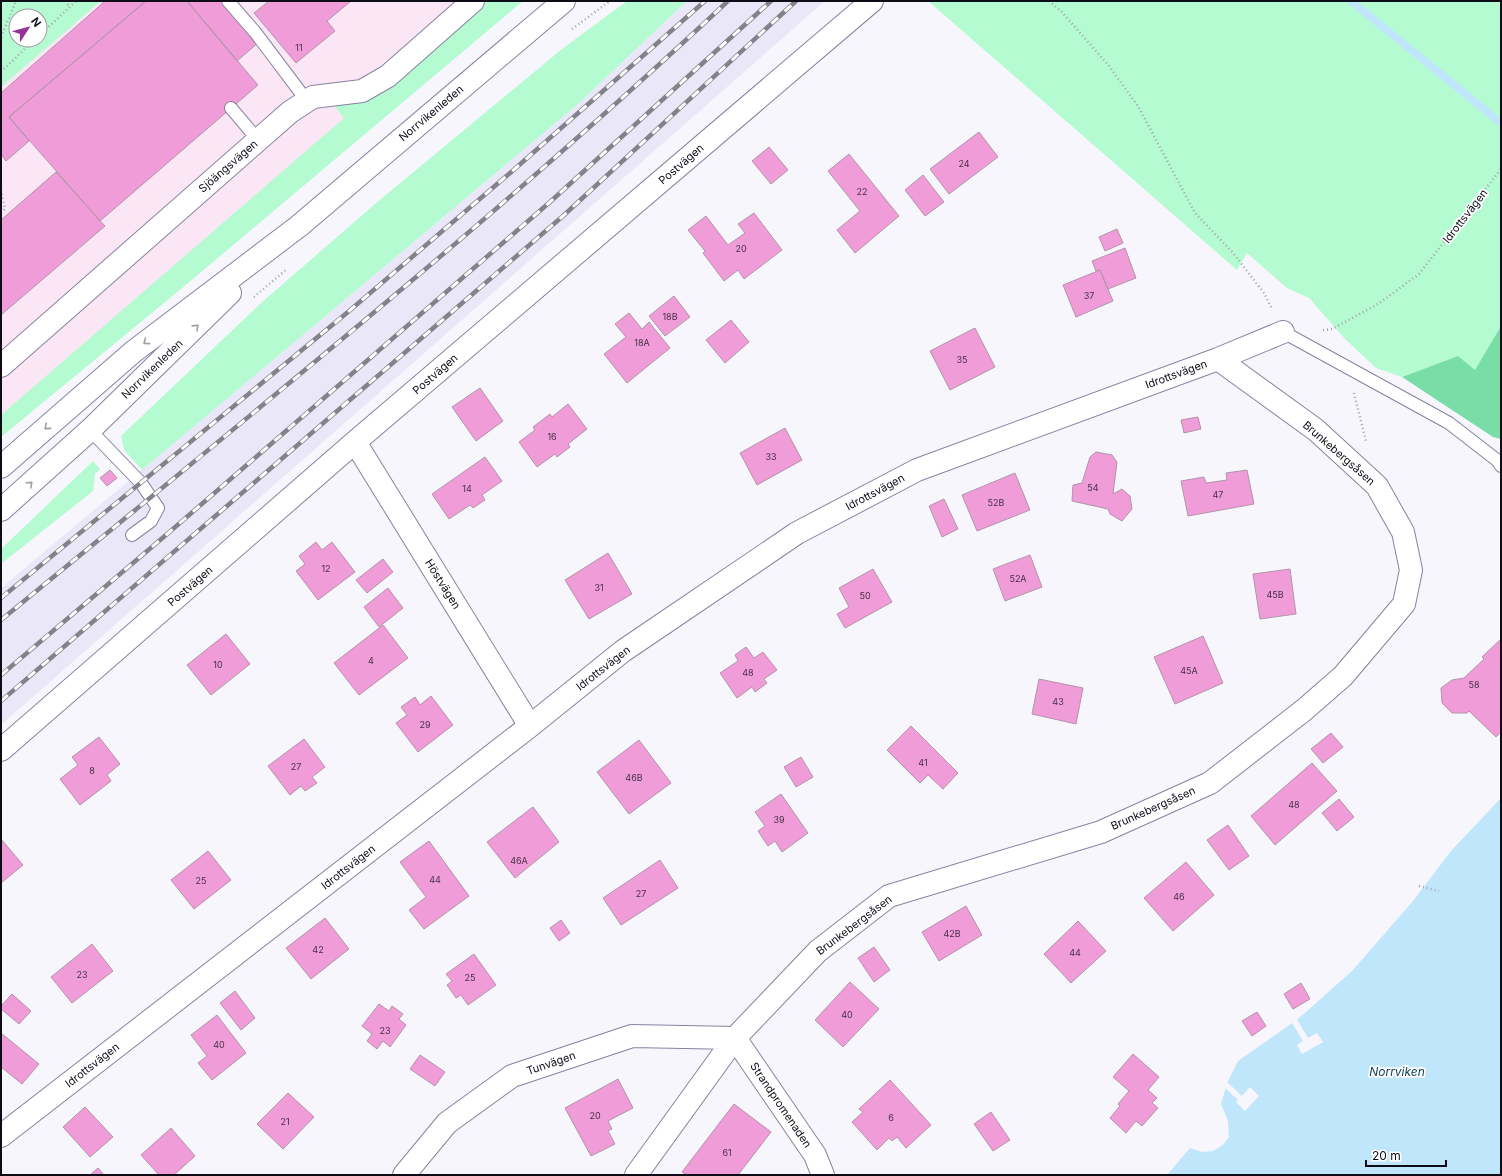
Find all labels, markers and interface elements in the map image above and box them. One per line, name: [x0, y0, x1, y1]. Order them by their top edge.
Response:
north arrow: [8, 8, 48, 48]
text: N: [28, 15, 44, 30]
house number: 11: [295, 42, 303, 53]
street label: Norrvikenleden: [396, 82, 466, 144]
street label: Sjöängsvägen: [196, 137, 260, 195]
street label: Postvägen: [656, 141, 706, 187]
house number: 24: [958, 158, 970, 169]
house number: 22: [857, 186, 867, 197]
street label: Idrottsvägen: [1440, 186, 1490, 246]
house number: 20: [735, 243, 747, 254]
house number: 37: [1084, 290, 1094, 301]
house number: 18B: [662, 311, 678, 322]
one-way arrow: [191, 324, 199, 332]
street label: Norrvikenleden: [118, 336, 186, 402]
house number: 18A: [634, 337, 650, 348]
one-way arrow: [143, 338, 150, 345]
street label: Postvägen: [410, 351, 460, 397]
house number: 35: [956, 354, 968, 365]
street label: Idrottsvägen: [1143, 356, 1209, 392]
street label: Brunkebergsåsen: [1300, 418, 1378, 488]
one-way arrow: [44, 422, 52, 429]
house number: 16: [547, 431, 557, 442]
house number: 33: [765, 451, 777, 462]
street label: Idrottsvägen: [843, 471, 907, 513]
one-way arrow: [25, 481, 33, 488]
house number: 54: [1087, 482, 1099, 493]
house number: 14: [462, 483, 472, 494]
house number: 47: [1213, 489, 1223, 500]
house number: 52B: [988, 497, 1005, 508]
street label: Höstvägen: [422, 556, 464, 612]
street label: Postvägen: [165, 563, 215, 609]
house number: 12: [321, 563, 331, 574]
house number: 52A: [1009, 573, 1027, 584]
house number: 31: [594, 582, 604, 593]
house number: 45B: [1266, 589, 1284, 600]
house number: 50: [859, 590, 871, 601]
street label: Idrottsvägen: [573, 643, 633, 693]
house number: 4: [368, 655, 374, 666]
house number: 10: [213, 659, 223, 670]
house number: 45A: [1180, 665, 1198, 676]
house number: 48: [742, 667, 754, 678]
house number: 58: [1468, 679, 1480, 690]
house number: 43: [1052, 696, 1064, 707]
house number: 29: [419, 719, 431, 730]
house number: 41: [918, 757, 928, 768]
house number: 27: [291, 761, 301, 772]
house number: 8: [89, 765, 95, 776]
house number: 46B: [625, 772, 643, 783]
street label: Brunkebergsåsen: [1109, 783, 1197, 833]
house number: 48: [1288, 799, 1300, 810]
house number: 39: [773, 814, 785, 825]
street label: Idrottsvägen: [318, 842, 378, 892]
house number: 46A: [510, 855, 528, 866]
house number: 44: [429, 874, 441, 885]
house number: 25: [196, 875, 206, 886]
house number: 27: [636, 888, 646, 899]
house number: 46: [1173, 891, 1185, 902]
street label: Brunkebergsåsen: [813, 892, 895, 958]
house number: 42B: [943, 928, 961, 939]
house number: 42: [312, 944, 324, 955]
house number: 44: [1069, 947, 1081, 958]
house number: 23: [76, 969, 88, 980]
house number: 25: [465, 972, 475, 983]
house number: 40: [841, 1009, 853, 1020]
house number: 23: [379, 1025, 391, 1036]
house number: 40: [213, 1039, 225, 1050]
street label: Idrottsvägen: [62, 1040, 122, 1090]
street label: Tunvägen: [525, 1048, 577, 1078]
street label: Strandpromenaden: [747, 1060, 815, 1150]
water label: Norrviken: [1369, 1064, 1425, 1079]
house number: 20: [589, 1110, 601, 1121]
house number: 6: [888, 1112, 894, 1123]
house number: 21: [280, 1116, 290, 1127]
scale bar: [1366, 1142, 1446, 1168]
house number: 61: [722, 1147, 732, 1158]
text: 20 m: [1372, 1148, 1401, 1163]

